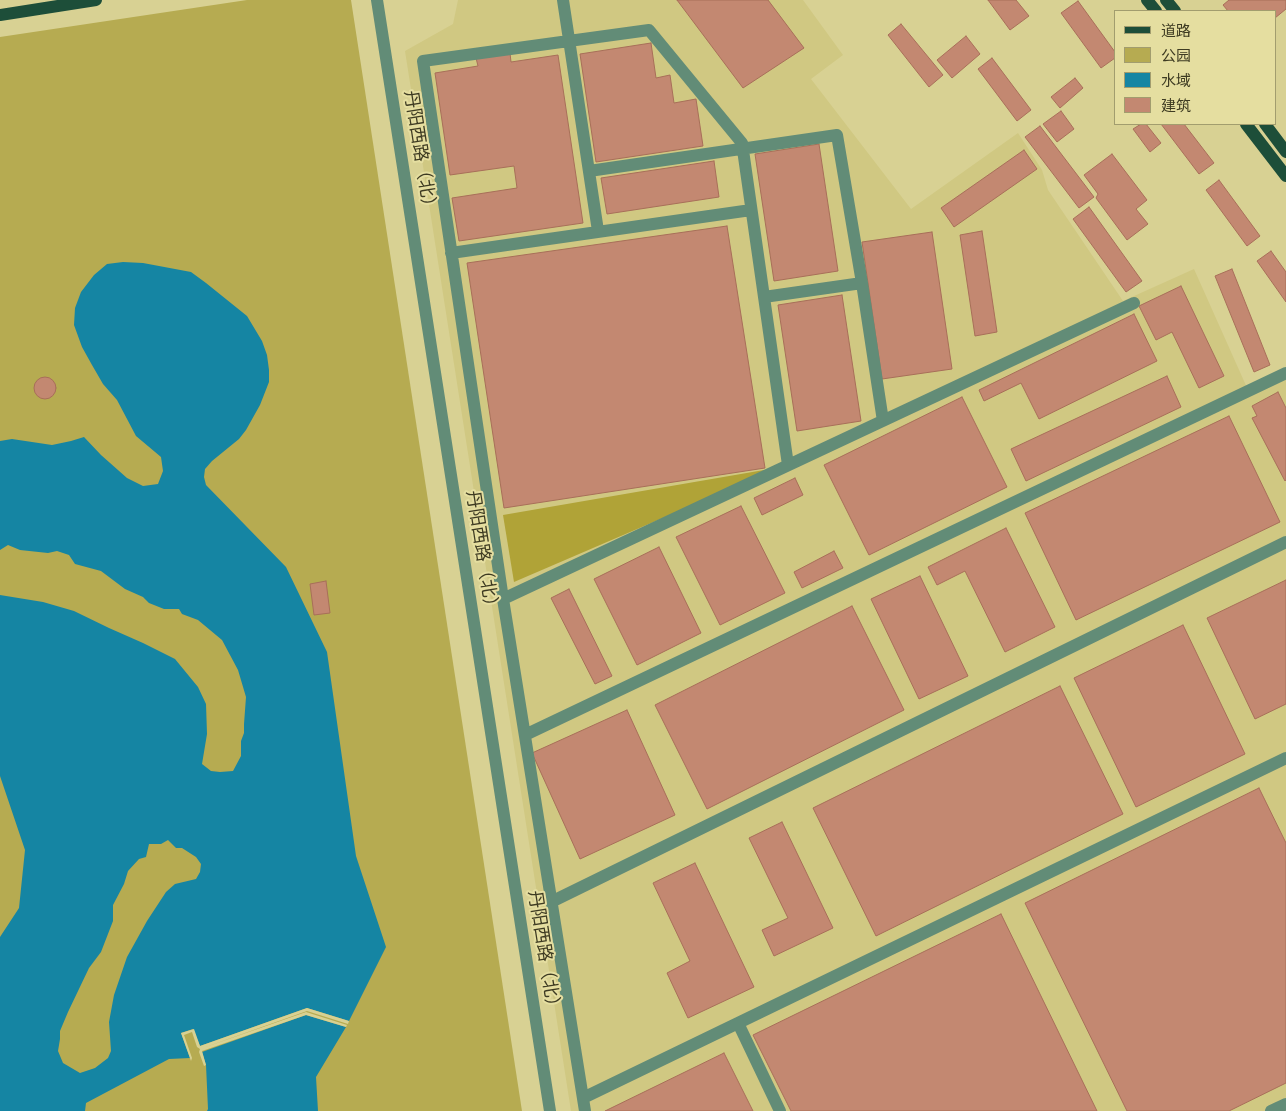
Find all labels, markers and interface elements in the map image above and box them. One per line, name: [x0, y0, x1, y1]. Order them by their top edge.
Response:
legend: [1114, 10, 1276, 125]
text: 道路: [1161, 21, 1191, 41]
text: 公园: [1161, 46, 1191, 66]
text: 水域: [1161, 71, 1191, 91]
street label: 丹阳西路（北）: [398, 89, 440, 217]
text: 建筑: [1161, 96, 1191, 116]
street label: 丹阳西路（北）: [460, 489, 502, 617]
street label: 丹阳西路（北）: [522, 889, 564, 1017]

